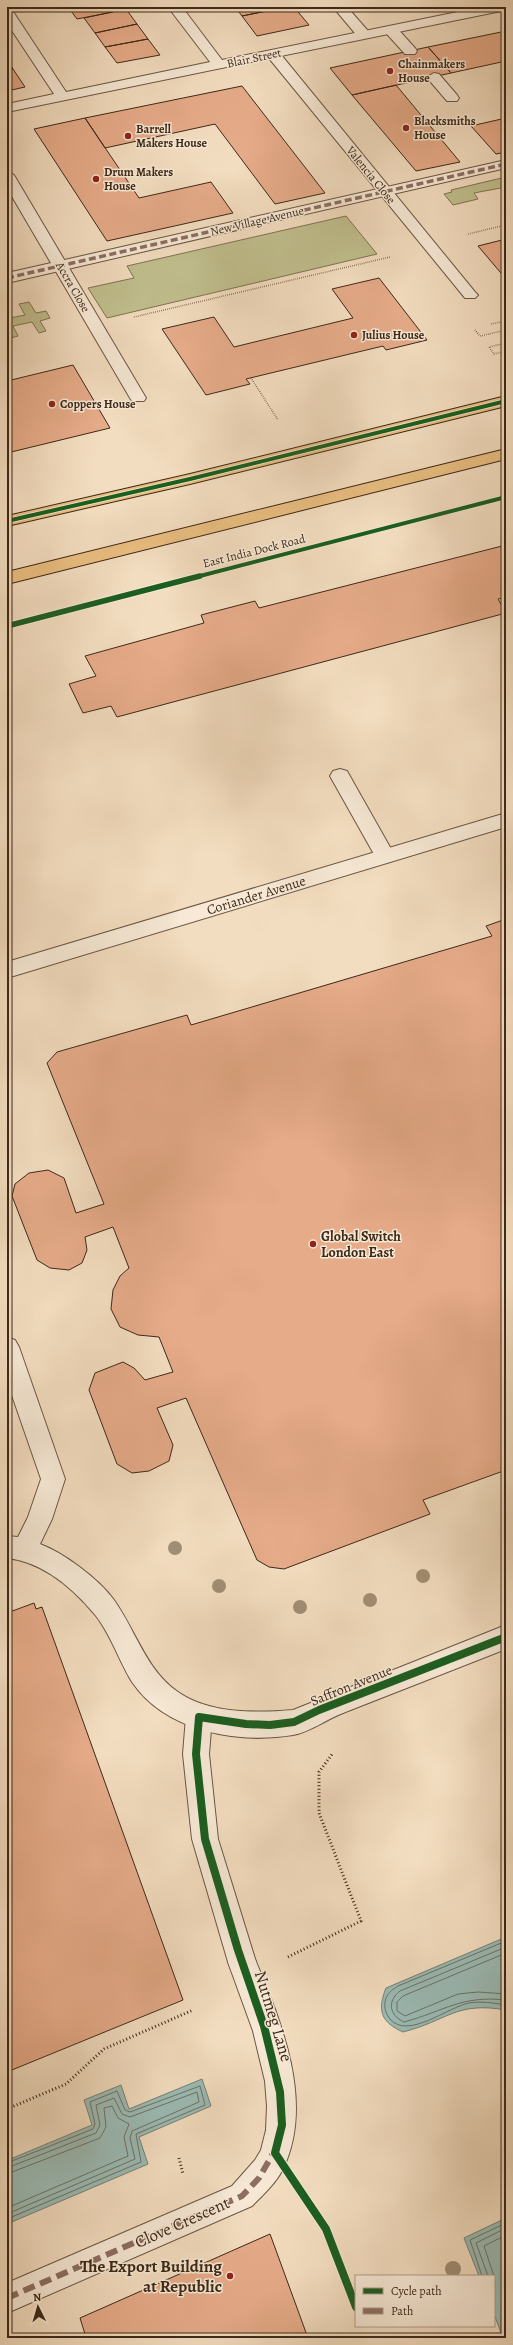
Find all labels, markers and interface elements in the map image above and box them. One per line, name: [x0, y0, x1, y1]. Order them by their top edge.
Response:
street label: Blair Street: [225, 44, 283, 72]
place label: Chainmakers House: [398, 56, 465, 86]
marker: Chainmakers House: [385, 66, 395, 76]
place label: Blacksmiths House: [414, 113, 476, 143]
place label: Barrell Makers House: [136, 121, 208, 151]
marker: Blacksmiths House: [401, 123, 411, 133]
marker: Barrell Makers House: [123, 131, 133, 141]
street label: Valencia Close: [342, 142, 399, 207]
place label: Drum Makers House: [104, 164, 173, 194]
marker: Drum Makers House: [91, 174, 101, 184]
street label: New Village Avenue: [209, 202, 305, 240]
street label: Accra Close: [52, 258, 94, 315]
place label: Julius House: [362, 327, 425, 343]
marker: Julius House: [349, 330, 359, 340]
place label: Coppers House: [60, 396, 136, 412]
marker: Coppers House: [47, 399, 57, 409]
street label: East India Dock Road: [201, 530, 307, 571]
street label: Coriander Avenue: [204, 871, 308, 920]
place label: Global Switch London East: [321, 1227, 401, 1262]
marker: Global Switch London East: [308, 1239, 318, 1249]
street label: Saffron Avenue: [307, 1660, 395, 1711]
street label: Nutmeg Lane: [249, 1968, 298, 2064]
street label: Clove Crescent: [131, 2191, 234, 2254]
place label: The Export Building at Republic: [80, 2255, 222, 2298]
marker: The Export Building at Republic: [225, 2271, 235, 2281]
legend: [355, 2275, 495, 2327]
text: Cycle path: [391, 2283, 442, 2299]
north arrow: [18, 2287, 58, 2327]
text: N: [33, 2290, 42, 2305]
text: Path: [391, 2303, 414, 2319]

